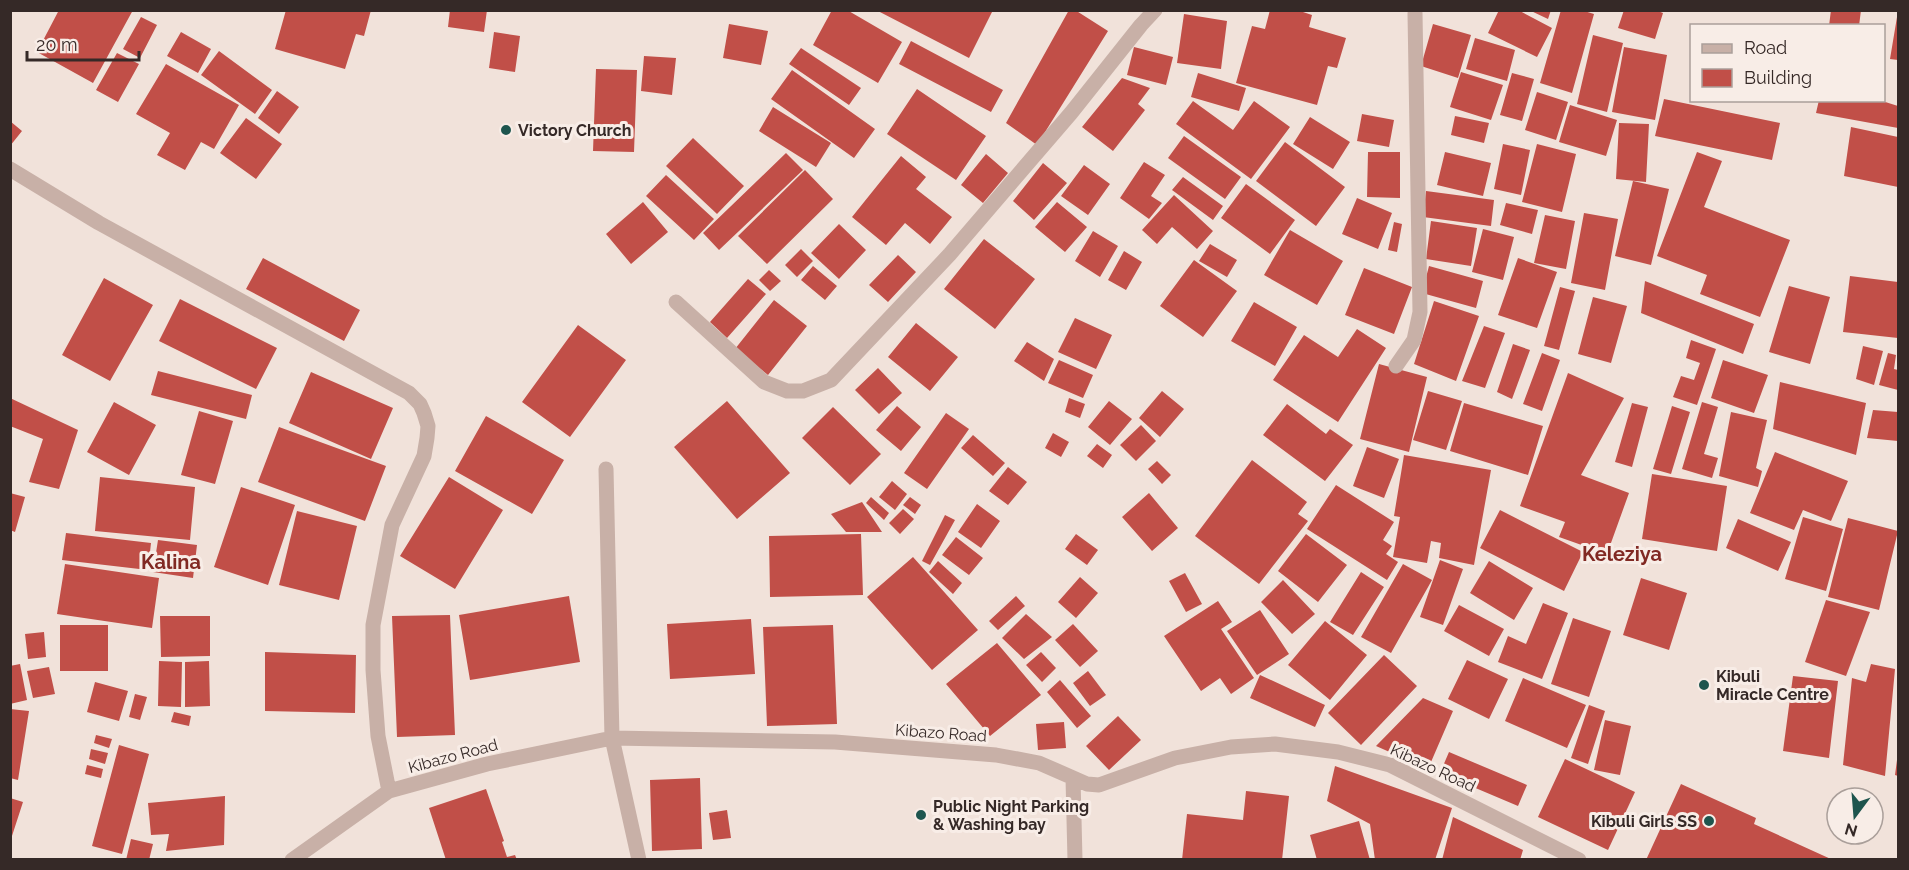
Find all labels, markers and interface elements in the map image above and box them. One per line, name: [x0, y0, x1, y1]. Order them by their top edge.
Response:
scale bar: [27, 24, 140, 62]
legend: [1690, 24, 1885, 102]
text: 20 m: [36, 34, 78, 55]
text: Road: [1744, 37, 1787, 58]
text: Building: [1744, 67, 1812, 88]
place label: Victory Church: [518, 121, 631, 140]
marker: Victory Church: [499, 123, 513, 137]
district label: Keleziya: [1582, 542, 1662, 566]
district label: Kalina: [141, 550, 201, 574]
place label: Kibuli Miracle Centre: [1716, 667, 1829, 704]
marker: Kibuli Miracle Centre: [1697, 678, 1711, 692]
street label: Kibazo Road: [894, 720, 988, 746]
street label: Kibazo Road: [406, 735, 500, 777]
street label: Kibazo Road: [1387, 740, 1479, 796]
north arrow: [1825, 786, 1885, 846]
place label: Public Night Parking & Washing bay: [933, 797, 1089, 834]
marker: Public Night Parking & Washing bay: [914, 808, 928, 822]
place label: Kibuli Girls SS: [1591, 812, 1697, 831]
marker: Kibuli Girls SS: [1702, 814, 1716, 828]
text: N: [1843, 819, 1859, 841]

